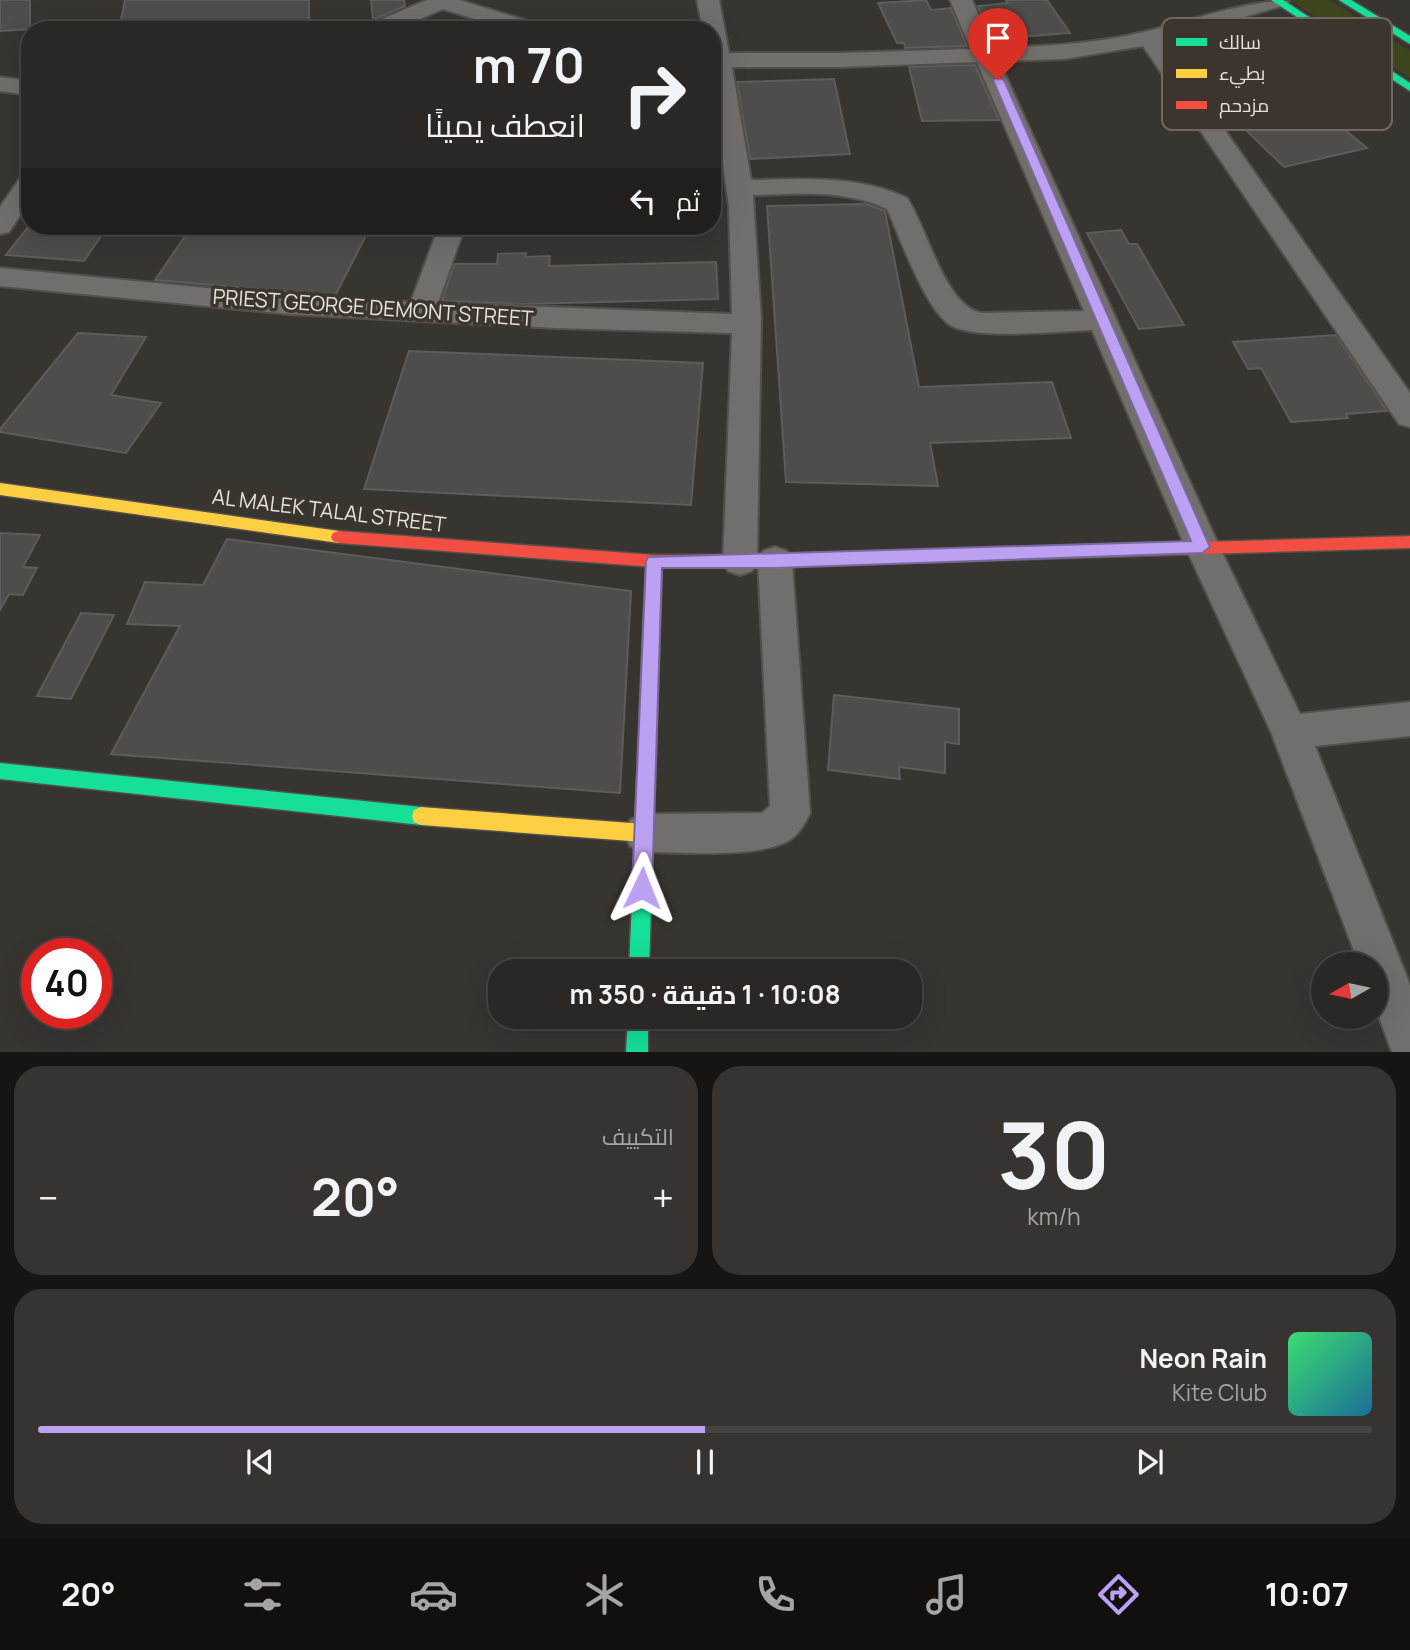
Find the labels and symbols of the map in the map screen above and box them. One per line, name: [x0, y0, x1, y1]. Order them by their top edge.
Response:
pin: [968, 8, 1028, 80]
legend: [1162, 18, 1392, 130]
text: سالك: [1219, 29, 1261, 55]
text: بطيء: [1219, 60, 1265, 88]
text: مزدحم: [1219, 92, 1269, 119]
street label: PRIEST GEORGE DEMONT STREET: [212, 282, 535, 332]
street label: AL MALEK TALAL STREET: [211, 482, 448, 538]
position arrow: [605, 851, 679, 925]
speed limit sign: 40: [21, 938, 112, 1029]
north arrow: [1311, 952, 1388, 1029]

